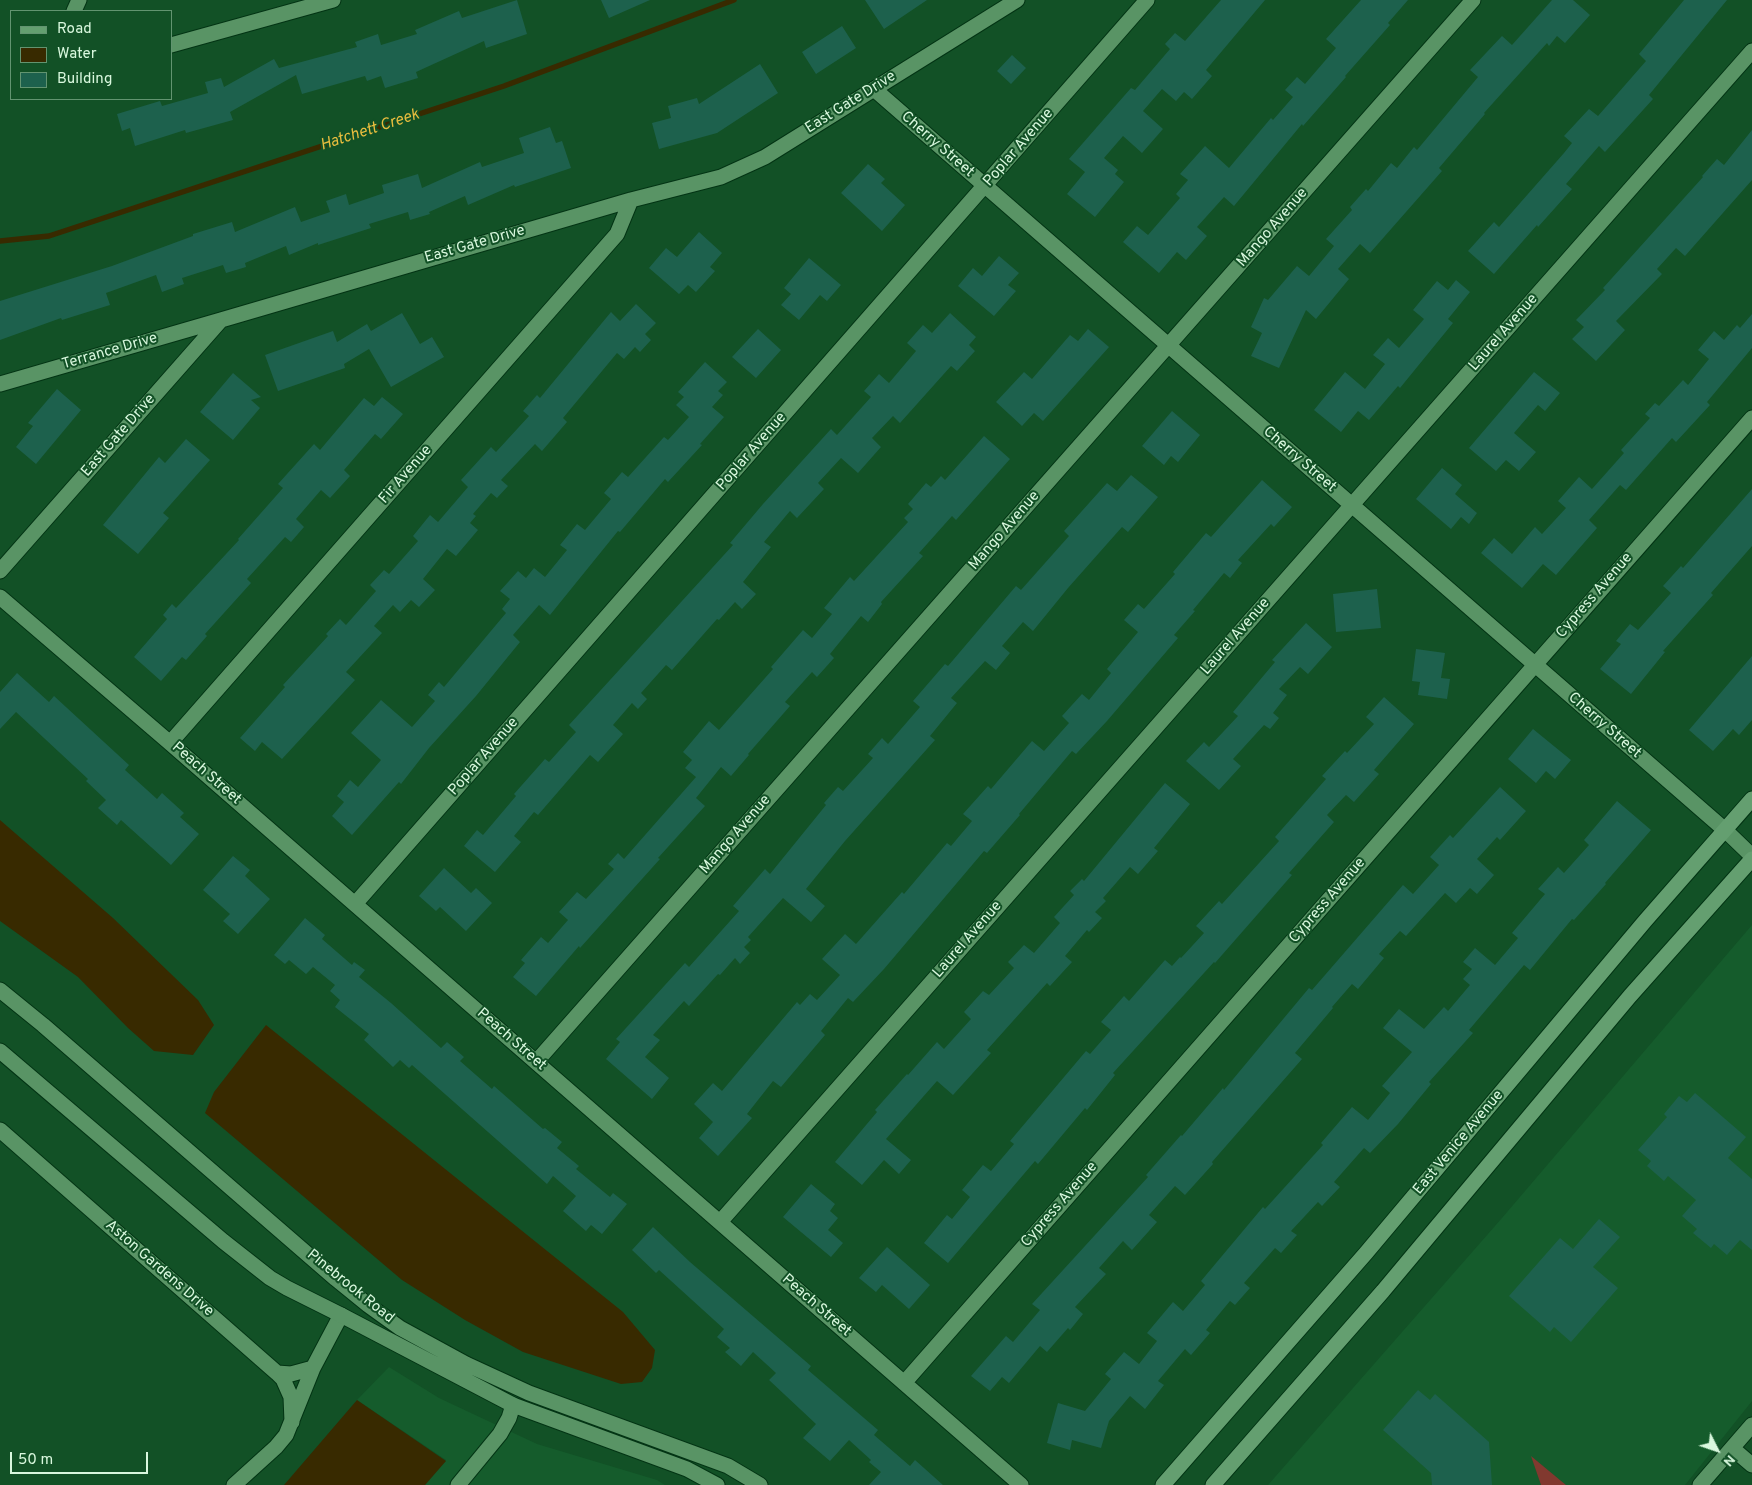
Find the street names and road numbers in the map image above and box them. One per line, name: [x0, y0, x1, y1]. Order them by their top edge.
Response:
street label: East Gate Drive: [802, 68, 900, 138]
street label: Poplar Avenue: [980, 105, 1058, 191]
street label: Cherry Street: [897, 108, 977, 182]
street label: Mango Avenue: [1234, 185, 1312, 271]
street label: East Gate Drive: [423, 222, 527, 268]
street label: Laurel Avenue: [1466, 291, 1542, 375]
street label: Terrance Drive: [60, 330, 160, 374]
street label: East Gate Drive: [78, 391, 160, 481]
street label: Poplar Avenue: [713, 409, 791, 495]
street label: Cherry Street: [1259, 423, 1339, 497]
street label: Fir Avenue: [376, 442, 436, 508]
street label: Mango Avenue: [966, 488, 1044, 574]
street label: Cypress Avenue: [1553, 550, 1637, 642]
street label: Laurel Avenue: [1198, 595, 1274, 679]
street label: Cherry Street: [1564, 689, 1644, 763]
street label: Poplar Avenue: [445, 714, 523, 800]
street label: Peach Street: [168, 739, 244, 809]
street label: Mango Avenue: [697, 792, 775, 878]
street label: Cypress Avenue: [1286, 855, 1370, 947]
street label: Laurel Avenue: [930, 898, 1006, 982]
street label: Peach Street: [473, 1005, 549, 1075]
street label: East Venice Avenue: [1410, 1087, 1508, 1199]
street label: Cypress Avenue: [1018, 1159, 1102, 1251]
street label: Aston Gardens Drive: [101, 1217, 217, 1321]
street label: Pinebrook Road: [303, 1246, 397, 1328]
street label: Peach Street: [778, 1271, 854, 1341]

